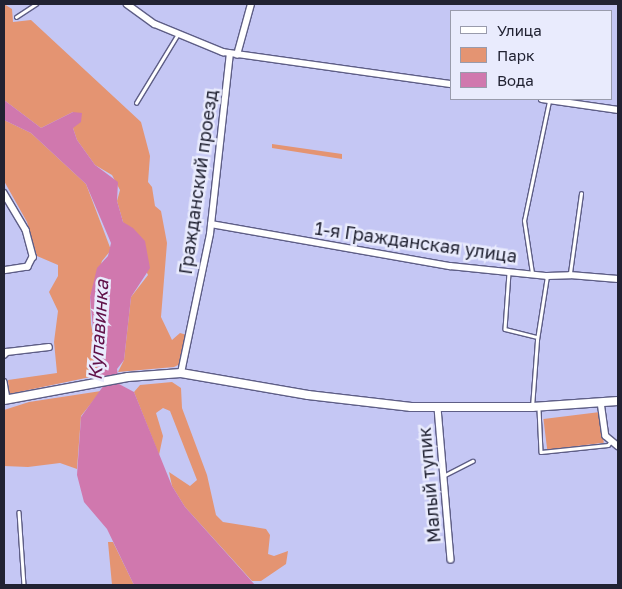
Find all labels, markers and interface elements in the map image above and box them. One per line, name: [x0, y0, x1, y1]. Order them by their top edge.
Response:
legend: [450, 10, 612, 100]
text: Улица: [497, 21, 542, 39]
text: Парк: [497, 46, 535, 64]
text: Вода: [497, 71, 534, 89]
street label: Гражданский проезд: [174, 88, 222, 276]
street label: 1-я Гражданская улица: [313, 217, 519, 267]
water label: Купавинка: [83, 279, 113, 381]
street label: Малый тупик: [413, 426, 445, 544]

